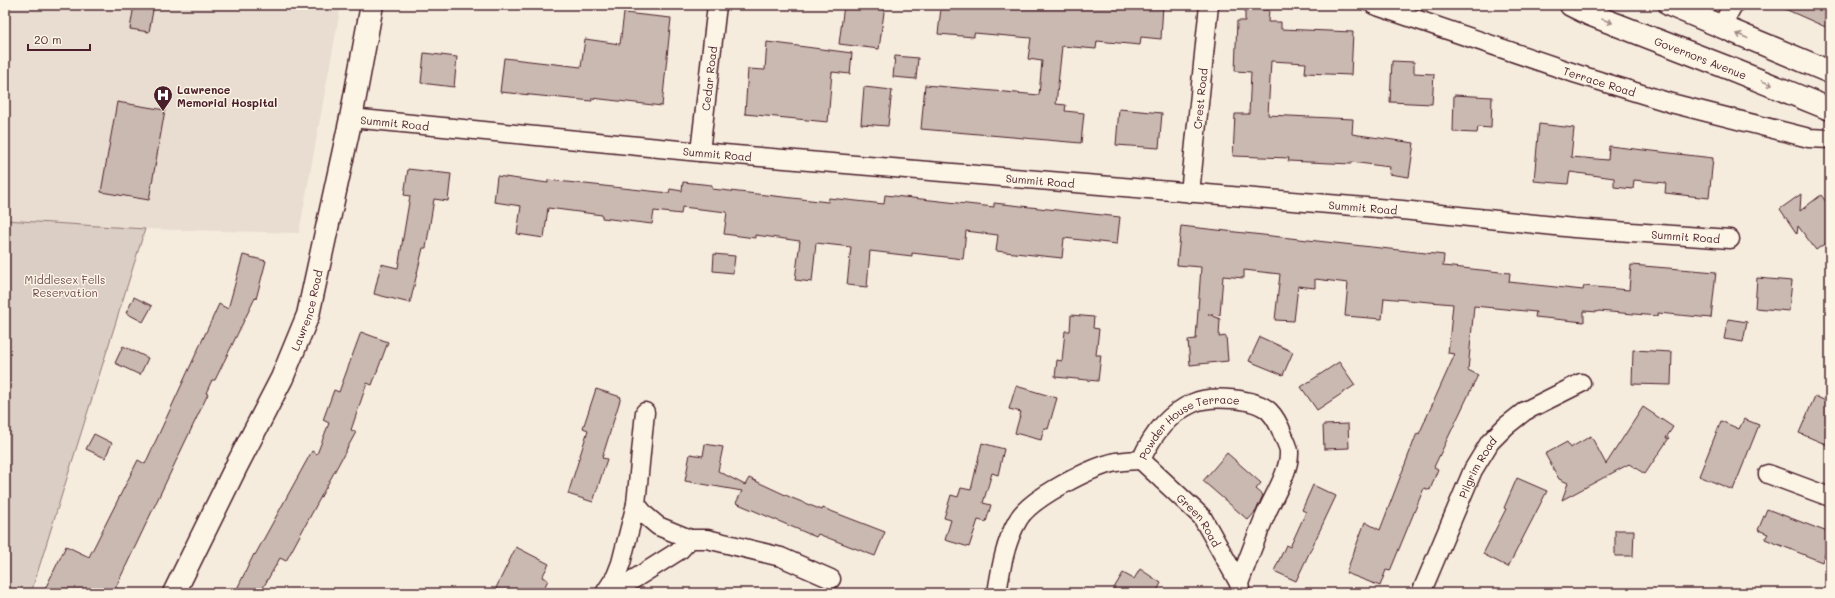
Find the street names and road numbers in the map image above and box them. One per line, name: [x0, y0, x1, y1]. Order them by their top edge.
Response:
street label: Governors Avenue: [1652, 33, 1749, 82]
street label: Cedar Road: [697, 45, 720, 112]
street label: Terrace Road: [1561, 62, 1638, 99]
street label: Crest Road: [1189, 67, 1210, 130]
street label: Summit Road: [360, 111, 430, 133]
street label: Summit Road: [682, 143, 752, 164]
street label: Summit Road: [1005, 170, 1075, 190]
street label: Summit Road: [1328, 196, 1398, 217]
street label: Summit Road: [1651, 226, 1721, 246]
street label: Lawrence Road: [287, 268, 325, 353]
street label: Powder House Terrace: [1135, 391, 1241, 462]
street label: Pilgrim Road: [1455, 433, 1499, 500]
street label: Green Road: [1174, 490, 1225, 549]

